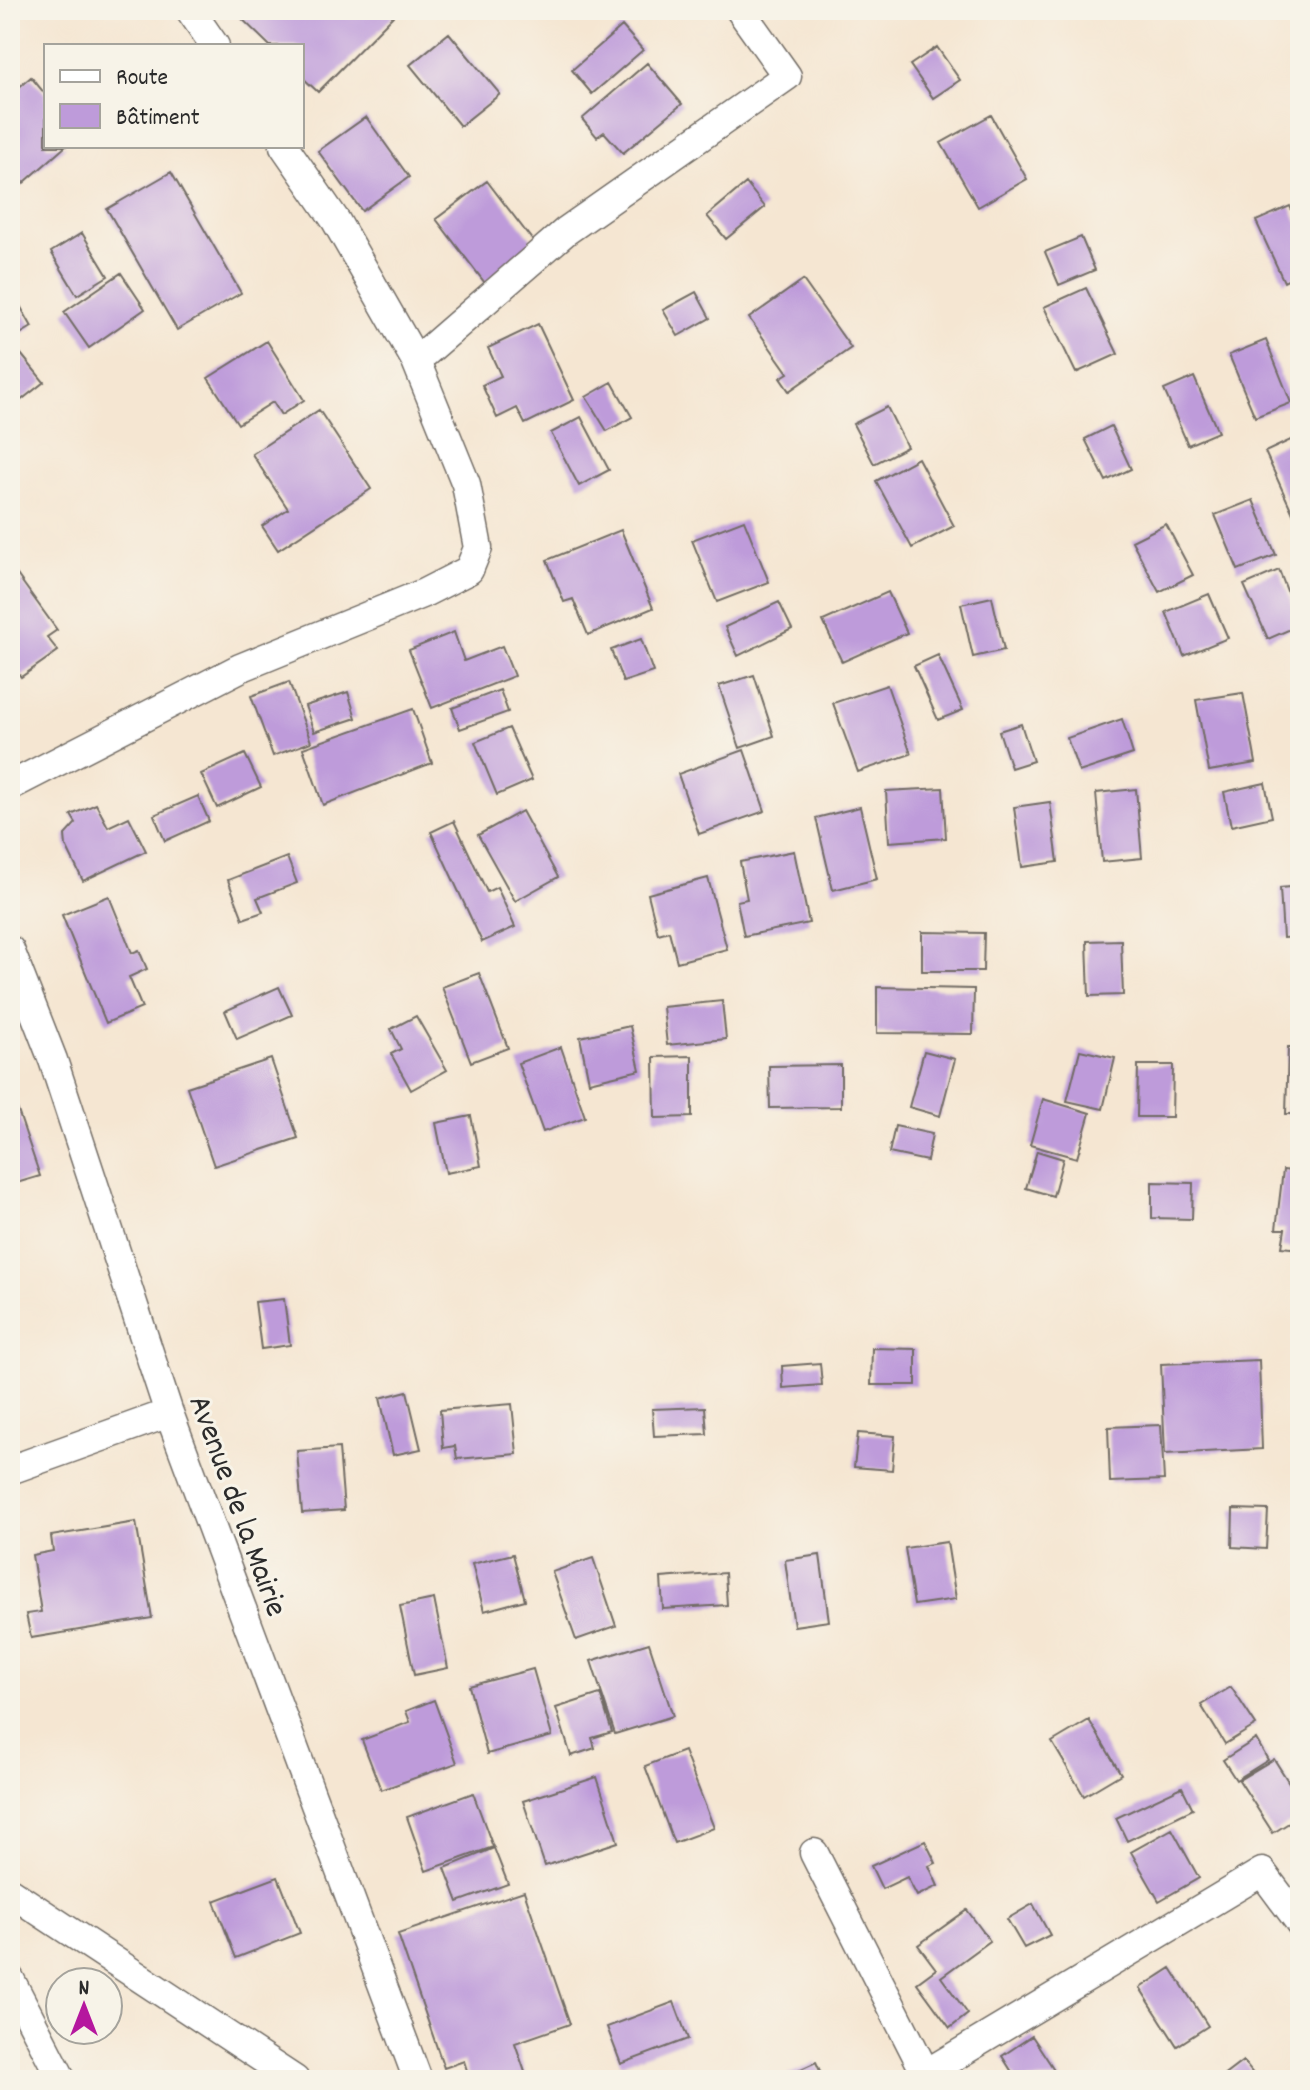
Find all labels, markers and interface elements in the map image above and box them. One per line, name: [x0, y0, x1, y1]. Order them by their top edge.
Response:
legend: [44, 44, 304, 148]
text: Route: [116, 62, 168, 96]
text: Bâtiment: [116, 102, 200, 136]
street label: Avenue de la Mairie: [174, 1390, 297, 1624]
north arrow: [44, 1966, 124, 2046]
text: N: [79, 1974, 90, 2005]

